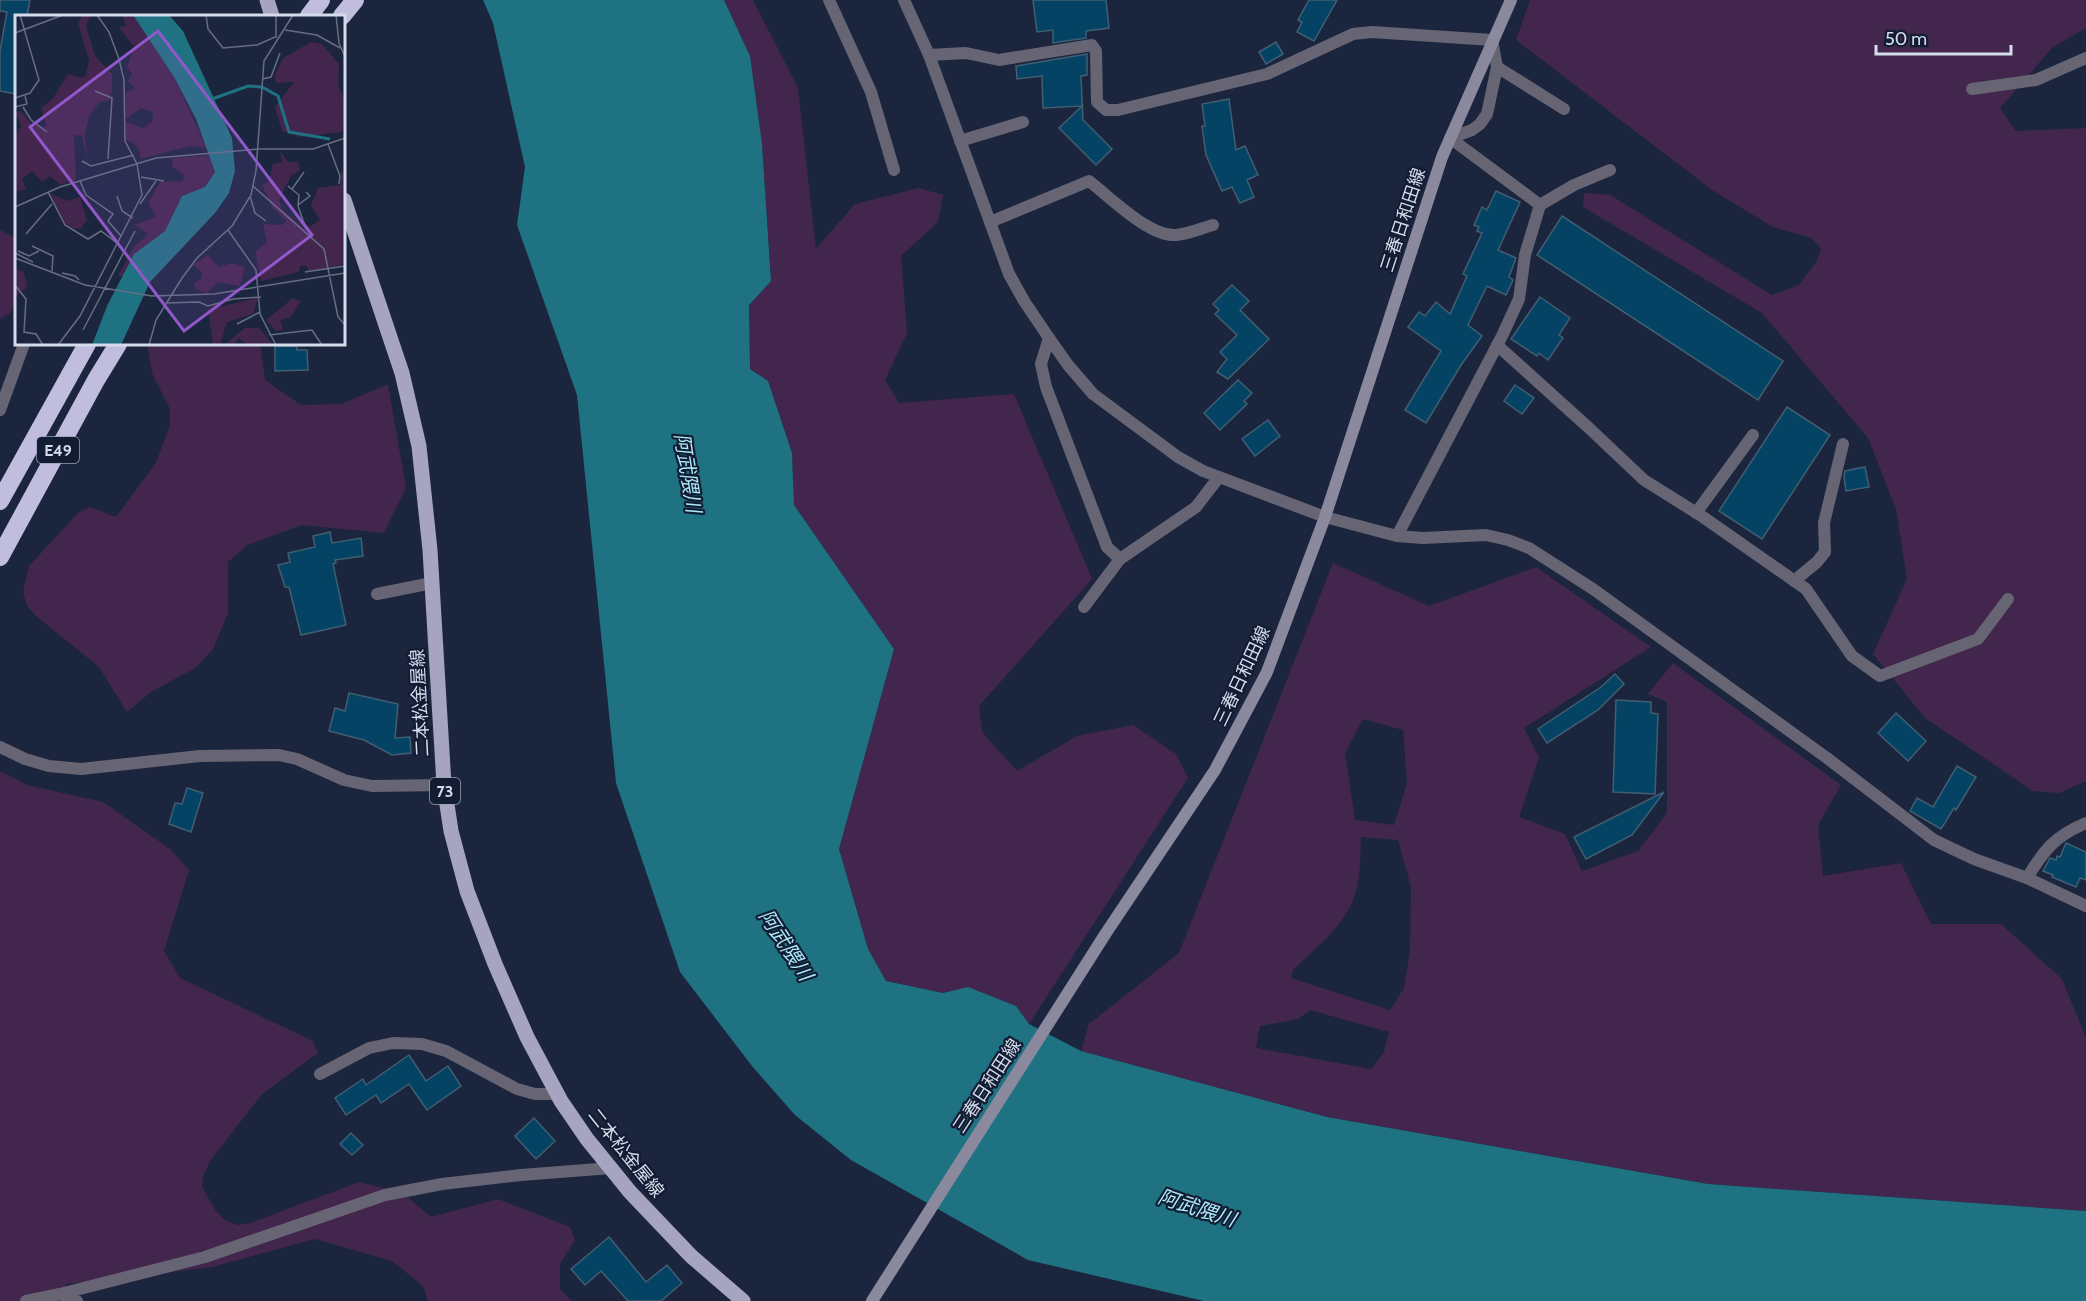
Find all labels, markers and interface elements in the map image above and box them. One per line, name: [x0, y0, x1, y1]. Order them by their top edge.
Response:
inset map: [15, 15, 345, 345]
scale bar: [1876, 18, 2011, 56]
text: 50 m: [1885, 28, 1927, 50]
street label: 三春日和田線: [1376, 165, 1430, 275]
water label: 阿武隈川: [670, 432, 706, 516]
road number: E49: [37, 437, 79, 463]
street label: 三春日和田線: [1209, 622, 1275, 730]
street label: 二本松金屋線: [406, 648, 434, 758]
road number: 73: [430, 778, 460, 804]
water label: 阿武隈川: [754, 905, 819, 987]
street label: 三春日和田線: [948, 1035, 1026, 1137]
street label: 二本松金屋線: [583, 1104, 669, 1202]
water label: 阿武隈川: [1155, 1184, 1241, 1232]

